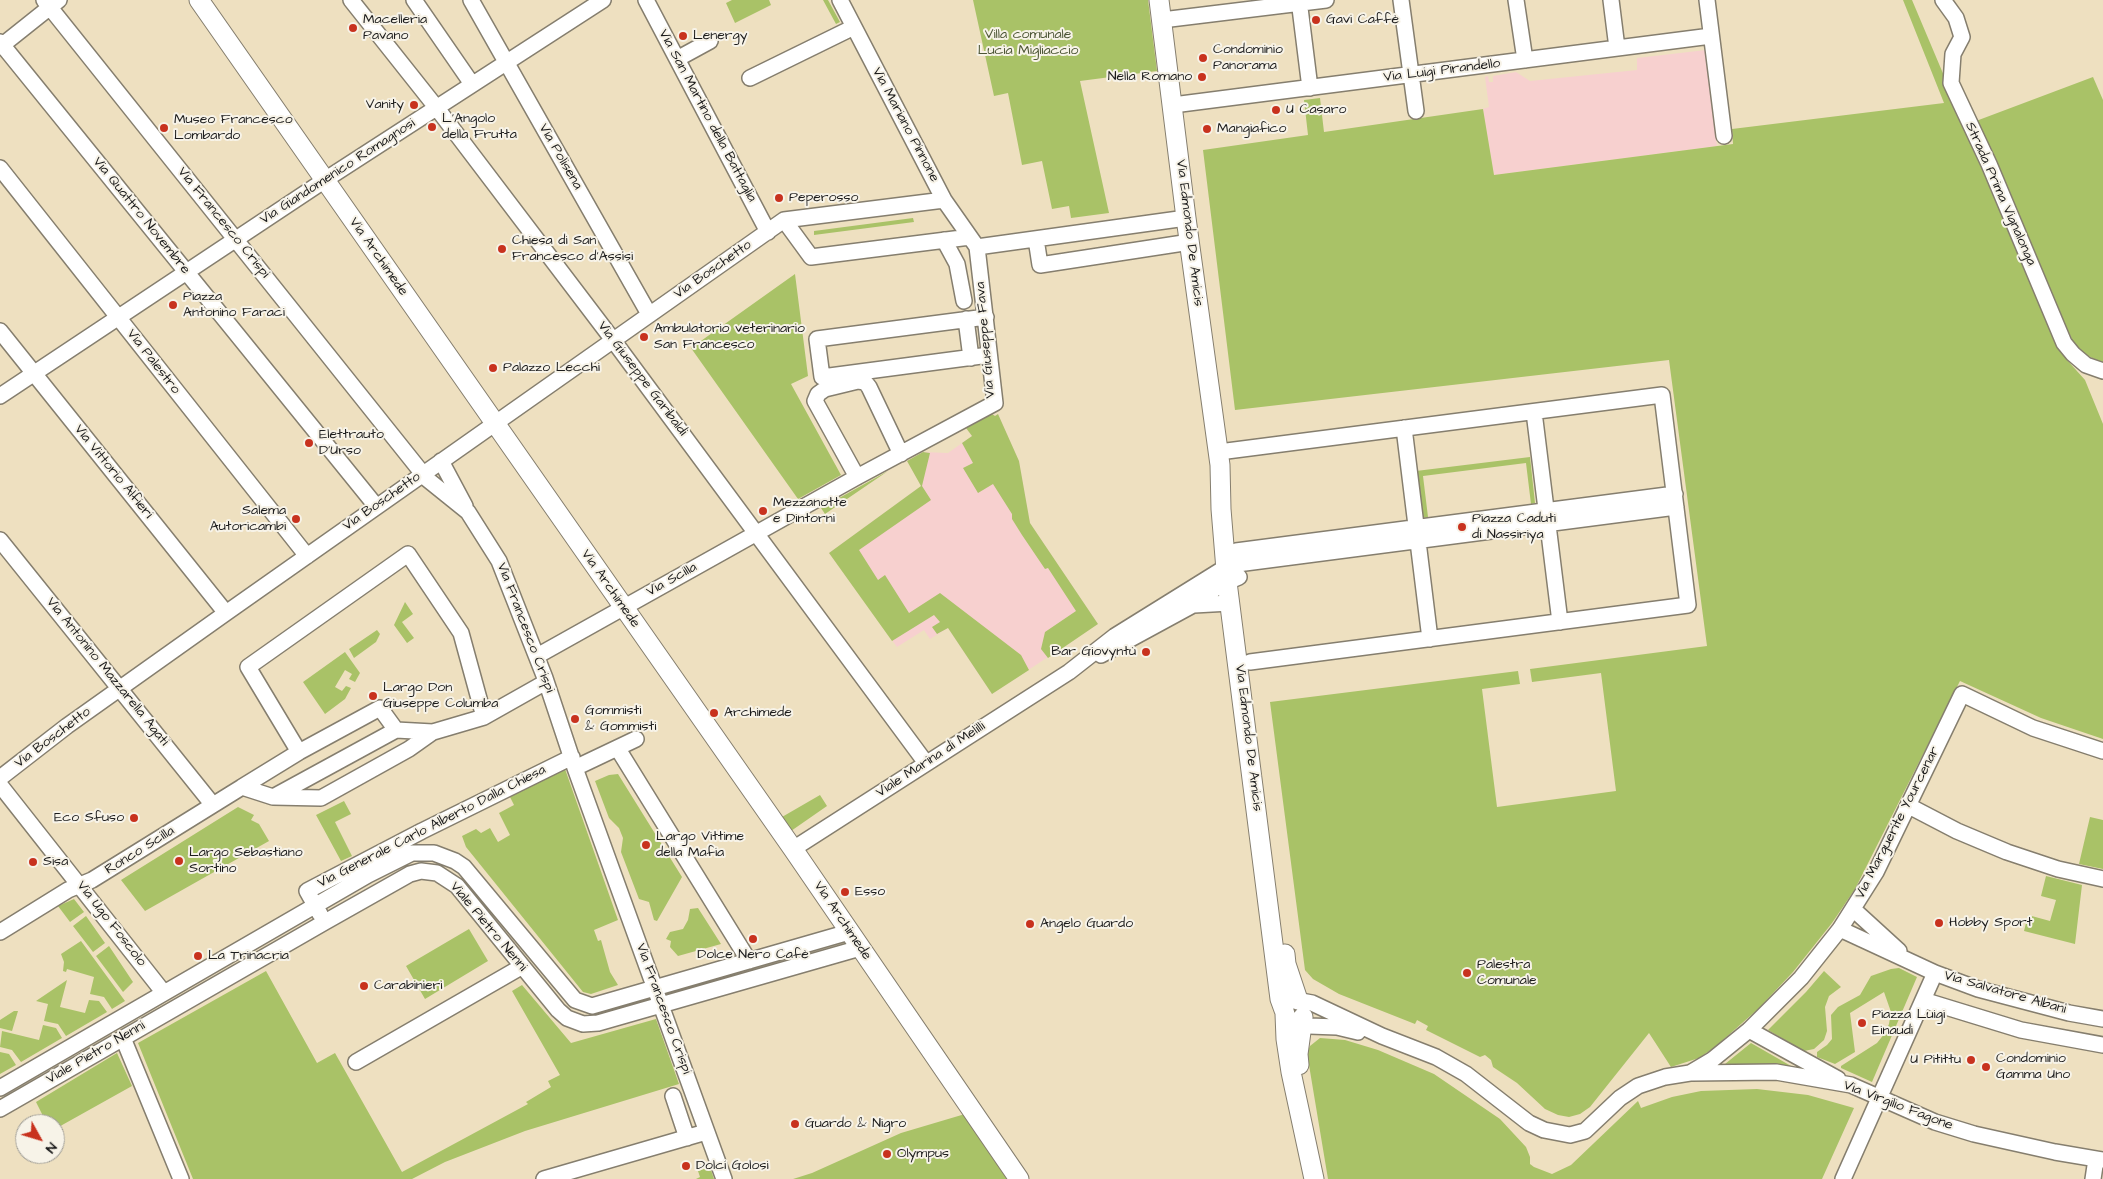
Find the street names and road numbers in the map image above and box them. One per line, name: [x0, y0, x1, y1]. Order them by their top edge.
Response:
street label: Via San Martino della Battaglia: [654, 27, 760, 205]
street label: Via Luigi Pirandello: [1383, 56, 1501, 86]
street label: Via Mariano Pinnone: [868, 65, 942, 185]
street label: Via Giandomenico Romagnosi: [257, 115, 419, 229]
street label: Strada Prima Vignalonga: [1961, 120, 2039, 268]
street label: Via Polisena: [534, 121, 586, 193]
street label: Via Quattro Novembre: [89, 154, 193, 278]
street label: Via Edmondo De Amicis: [1172, 159, 1206, 307]
street label: Via Francesco Crispi: [173, 164, 273, 282]
street label: Via Archimede: [345, 215, 411, 299]
street label: Via Boschetto: [671, 237, 755, 303]
street label: Via Giuseppe Fava: [973, 281, 999, 399]
street label: Via Giuseppe Garibaldi: [593, 318, 691, 440]
street label: Via Palestro: [122, 326, 184, 398]
street label: Via Vittorio Alfieri: [70, 422, 156, 522]
street label: Via Boschetto: [340, 469, 424, 535]
street label: Via Archimede: [577, 547, 643, 631]
street label: Via Scilla: [644, 559, 700, 601]
street label: Via Francesco Crispi: [492, 561, 558, 695]
street label: Via Antonino Mazzarella Agati: [42, 594, 172, 750]
street label: Via Edmondo De Amicis: [1231, 664, 1265, 812]
street label: Via Boschetto: [12, 704, 94, 772]
street label: Viale Marina di Melilli: [873, 718, 989, 802]
street label: Via Marguerite Yourcenar: [1852, 744, 1944, 902]
street label: Via Generale Carlo Alberto Dalla Chiesa: [315, 762, 549, 892]
street label: Ronco Scilla: [102, 823, 178, 879]
street label: Via Ugo Foscolo: [72, 878, 150, 970]
street label: Via Archimede: [809, 878, 875, 964]
street label: Viale Pietro Nenni: [446, 879, 530, 975]
street label: Via Francesco Crispi: [632, 941, 694, 1077]
street label: Via Salvatore Albani: [1942, 968, 2068, 1018]
street label: Viale Pietro Nenni: [44, 1018, 148, 1088]
street label: Via Virgilio Fagone: [1841, 1077, 1955, 1135]

